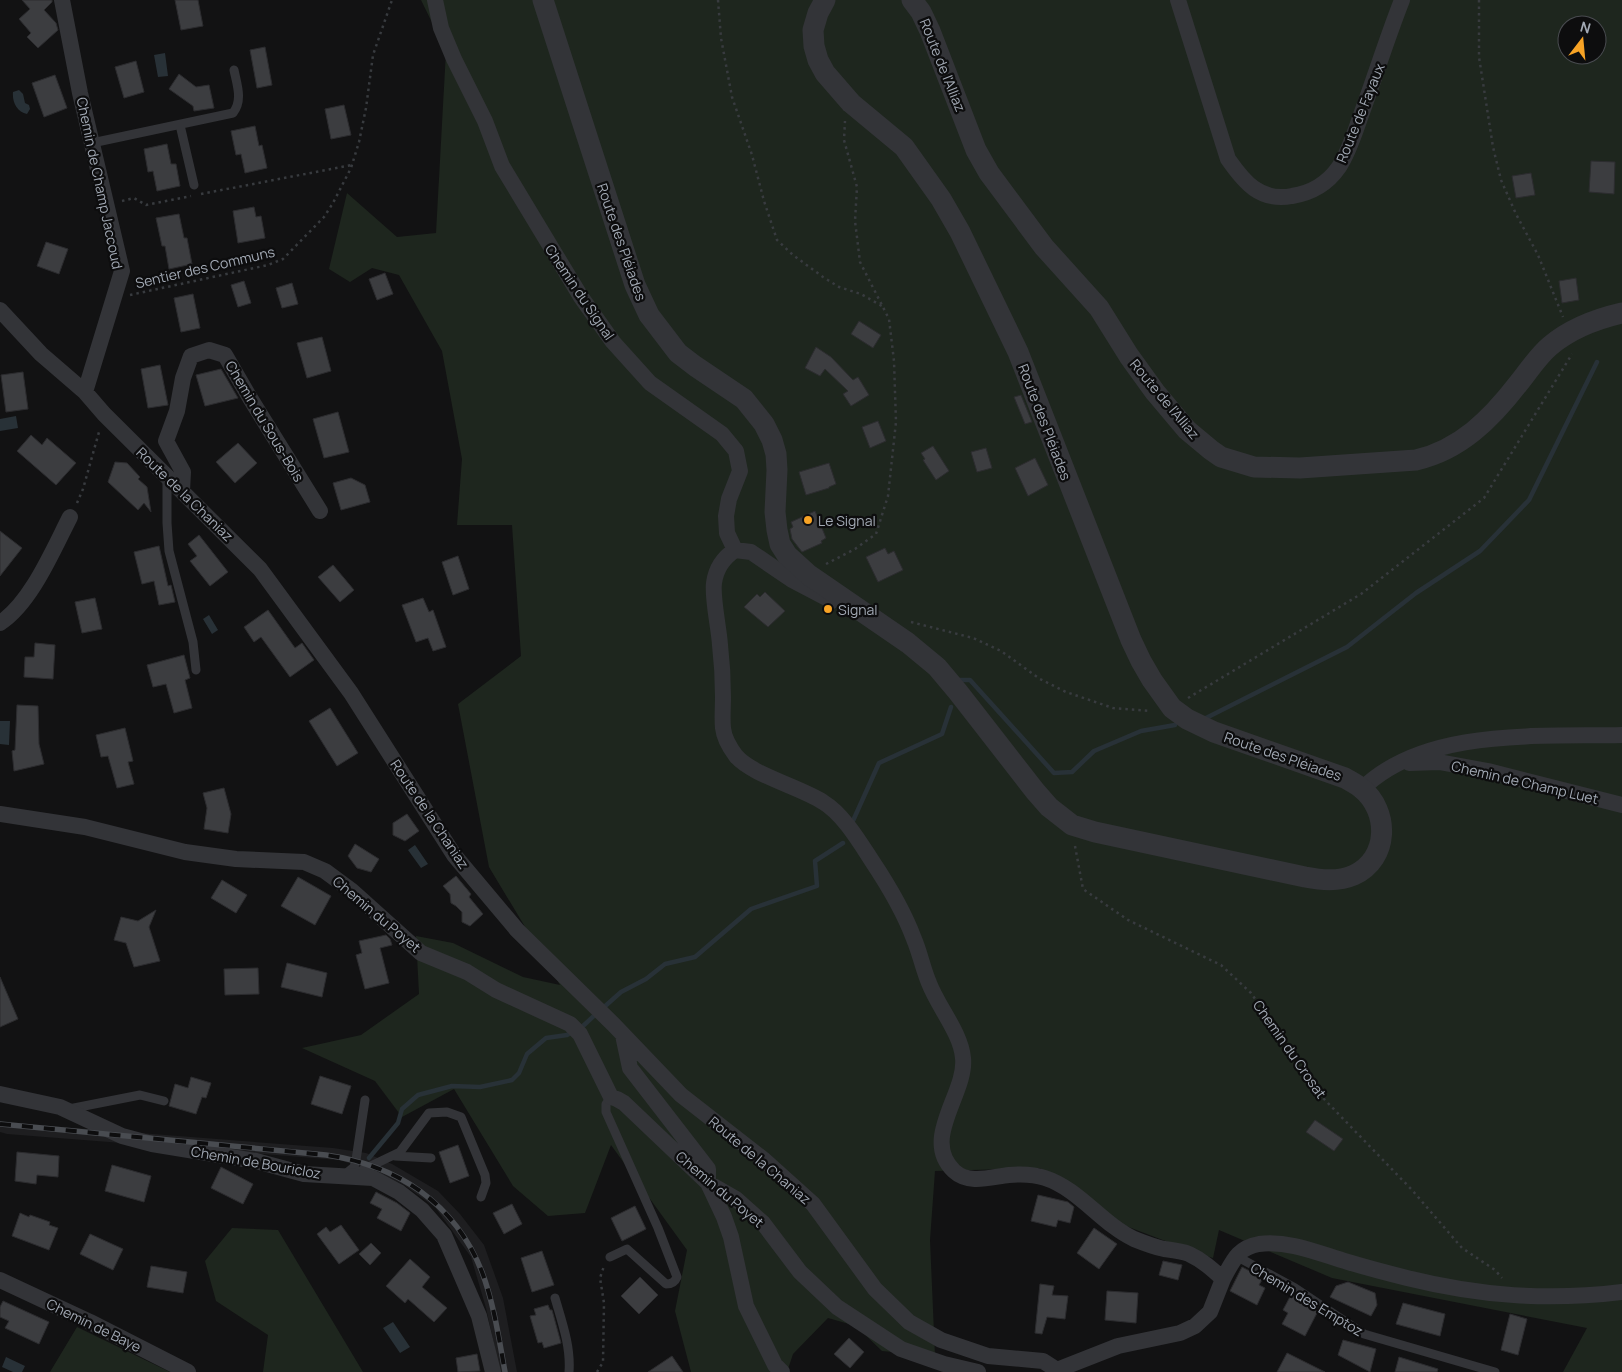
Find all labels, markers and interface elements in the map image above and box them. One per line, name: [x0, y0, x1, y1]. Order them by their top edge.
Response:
north arrow: [1557, 15, 1607, 65]
street label: Route de l'Alliaz: [916, 16, 970, 114]
text: N: [1578, 17, 1593, 38]
street label: Route de Fayaux: [1331, 60, 1389, 166]
street label: Chemin de Champ Jaccoud: [72, 95, 128, 271]
street label: Route des Pléiades: [593, 181, 651, 303]
street label: Chemin du Signal: [541, 240, 619, 344]
street label: Sentier des Communs: [133, 242, 277, 292]
street label: Route de l'Alliaz: [1126, 355, 1204, 443]
street label: Chemin du Sous-Bois: [221, 357, 309, 485]
street label: Route des Pléiades: [1014, 361, 1076, 483]
street label: Route de la Chaniaz: [132, 443, 238, 545]
place label: Le Signal: [818, 511, 876, 530]
marker: Le Signal: [802, 514, 814, 526]
place label: Signal: [838, 600, 878, 619]
marker: Signal: [822, 603, 834, 615]
street label: Route des Pléiades: [1222, 727, 1344, 785]
street label: Route de la Chaniaz: [386, 756, 474, 872]
street label: Chemin de Champ Luet: [1450, 756, 1601, 808]
street label: Chemin du Poyet: [329, 872, 425, 957]
street label: Chemin du Crosat: [1249, 996, 1331, 1102]
street label: Route de la Chaniaz: [705, 1112, 815, 1208]
street label: Chemin de Bouricloz: [190, 1141, 322, 1183]
street label: Chemin du Poyet: [672, 1147, 768, 1232]
street label: Chemin des Emptoz: [1247, 1258, 1367, 1340]
street label: Chemin de Baye: [44, 1294, 144, 1356]

